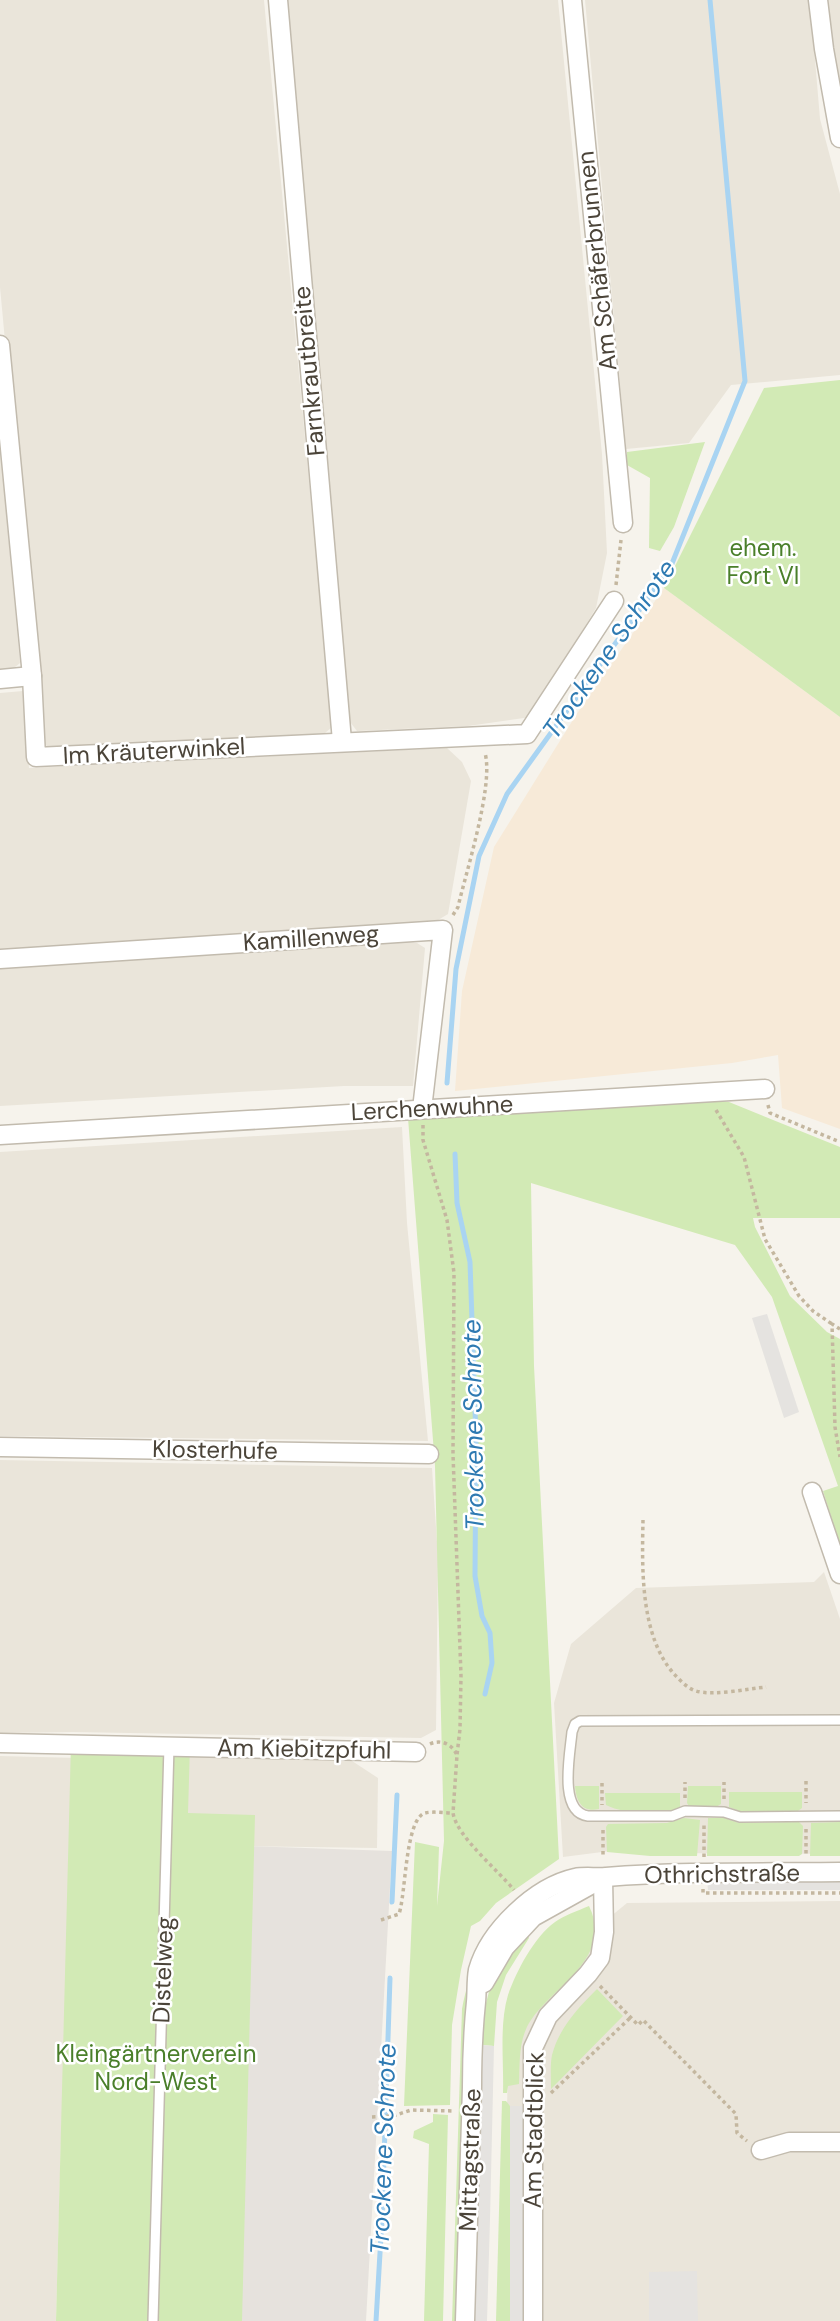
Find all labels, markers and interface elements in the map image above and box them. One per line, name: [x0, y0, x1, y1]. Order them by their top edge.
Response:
street label: Am Schäferbrunnen: [570, 150, 623, 373]
street label: Farnkrautbreite: [286, 285, 331, 457]
park label: ehem. Fort VI: [727, 532, 799, 591]
water label: Trockene Schrote: [534, 553, 684, 745]
street label: Im Kräuterwinkel: [62, 730, 246, 771]
street label: Kamillenweg: [242, 917, 380, 958]
street label: Lerchenwuhne: [350, 1088, 514, 1127]
water label: Trockene Schrote: [454, 1319, 492, 1531]
street label: Klosterhufe: [152, 1433, 278, 1466]
street label: Am Kiebitzpfuhl: [217, 1731, 391, 1766]
street label: Othrichstraße: [644, 1857, 800, 1890]
street label: Distelweg: [145, 1916, 180, 2024]
park label: Kleingärtnerverein Nord-West: [56, 2038, 256, 2097]
water label: Trockene Schrote: [362, 2043, 404, 2255]
street label: Am Stadtblick: [517, 2051, 550, 2209]
street label: Mittagstraße: [452, 2088, 487, 2232]

